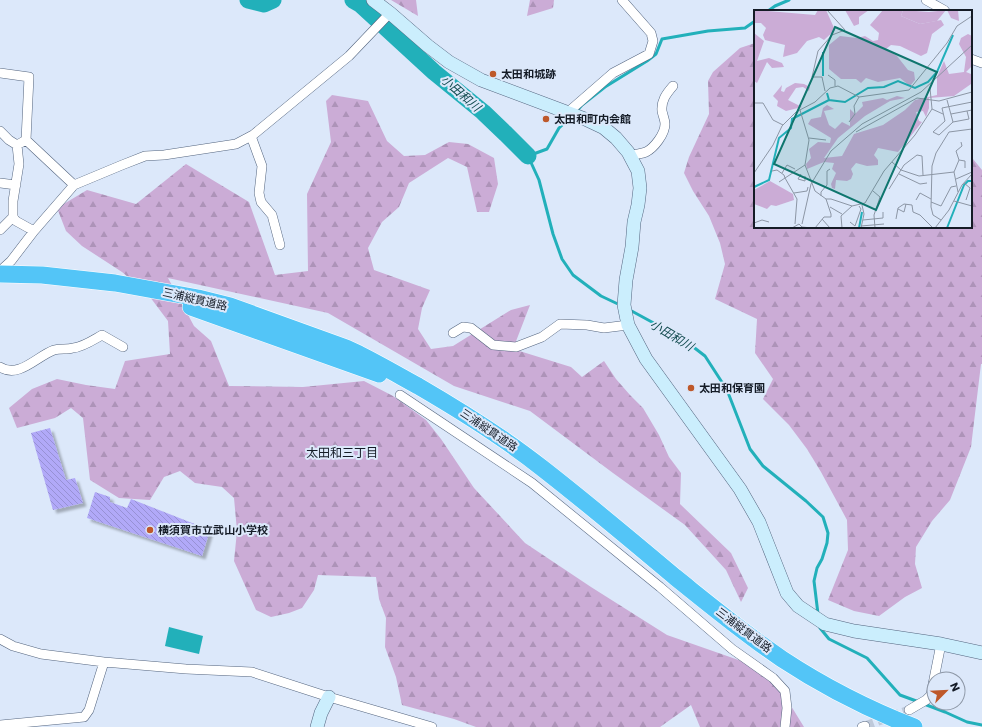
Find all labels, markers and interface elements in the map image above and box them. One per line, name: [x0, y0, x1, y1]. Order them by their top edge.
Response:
inset map: [754, 10, 972, 228]
place label: 太田和城跡: [501, 66, 556, 82]
marker: 太田和城跡: [488, 69, 498, 79]
water label: 小田和川: [437, 71, 486, 116]
place label: 太田和町内会館: [554, 111, 631, 127]
marker: 太田和町内会館: [541, 114, 551, 124]
street label: 三浦縦貫道路: [161, 284, 229, 314]
water label: 小田和川: [647, 315, 699, 356]
place label: 太田和保育園: [699, 380, 765, 396]
marker: 太田和保育園: [686, 383, 696, 393]
street label: 三浦縦貫道路: [457, 405, 521, 455]
district label: 太田和三丁目: [306, 444, 378, 461]
place label: 横須賀市立武山小学校: [158, 522, 268, 538]
marker: 横須賀市立武山小学校: [145, 525, 155, 535]
street label: 三浦縦貫道路: [713, 604, 775, 656]
north arrow: [926, 671, 966, 711]
text: N: [946, 680, 964, 694]

